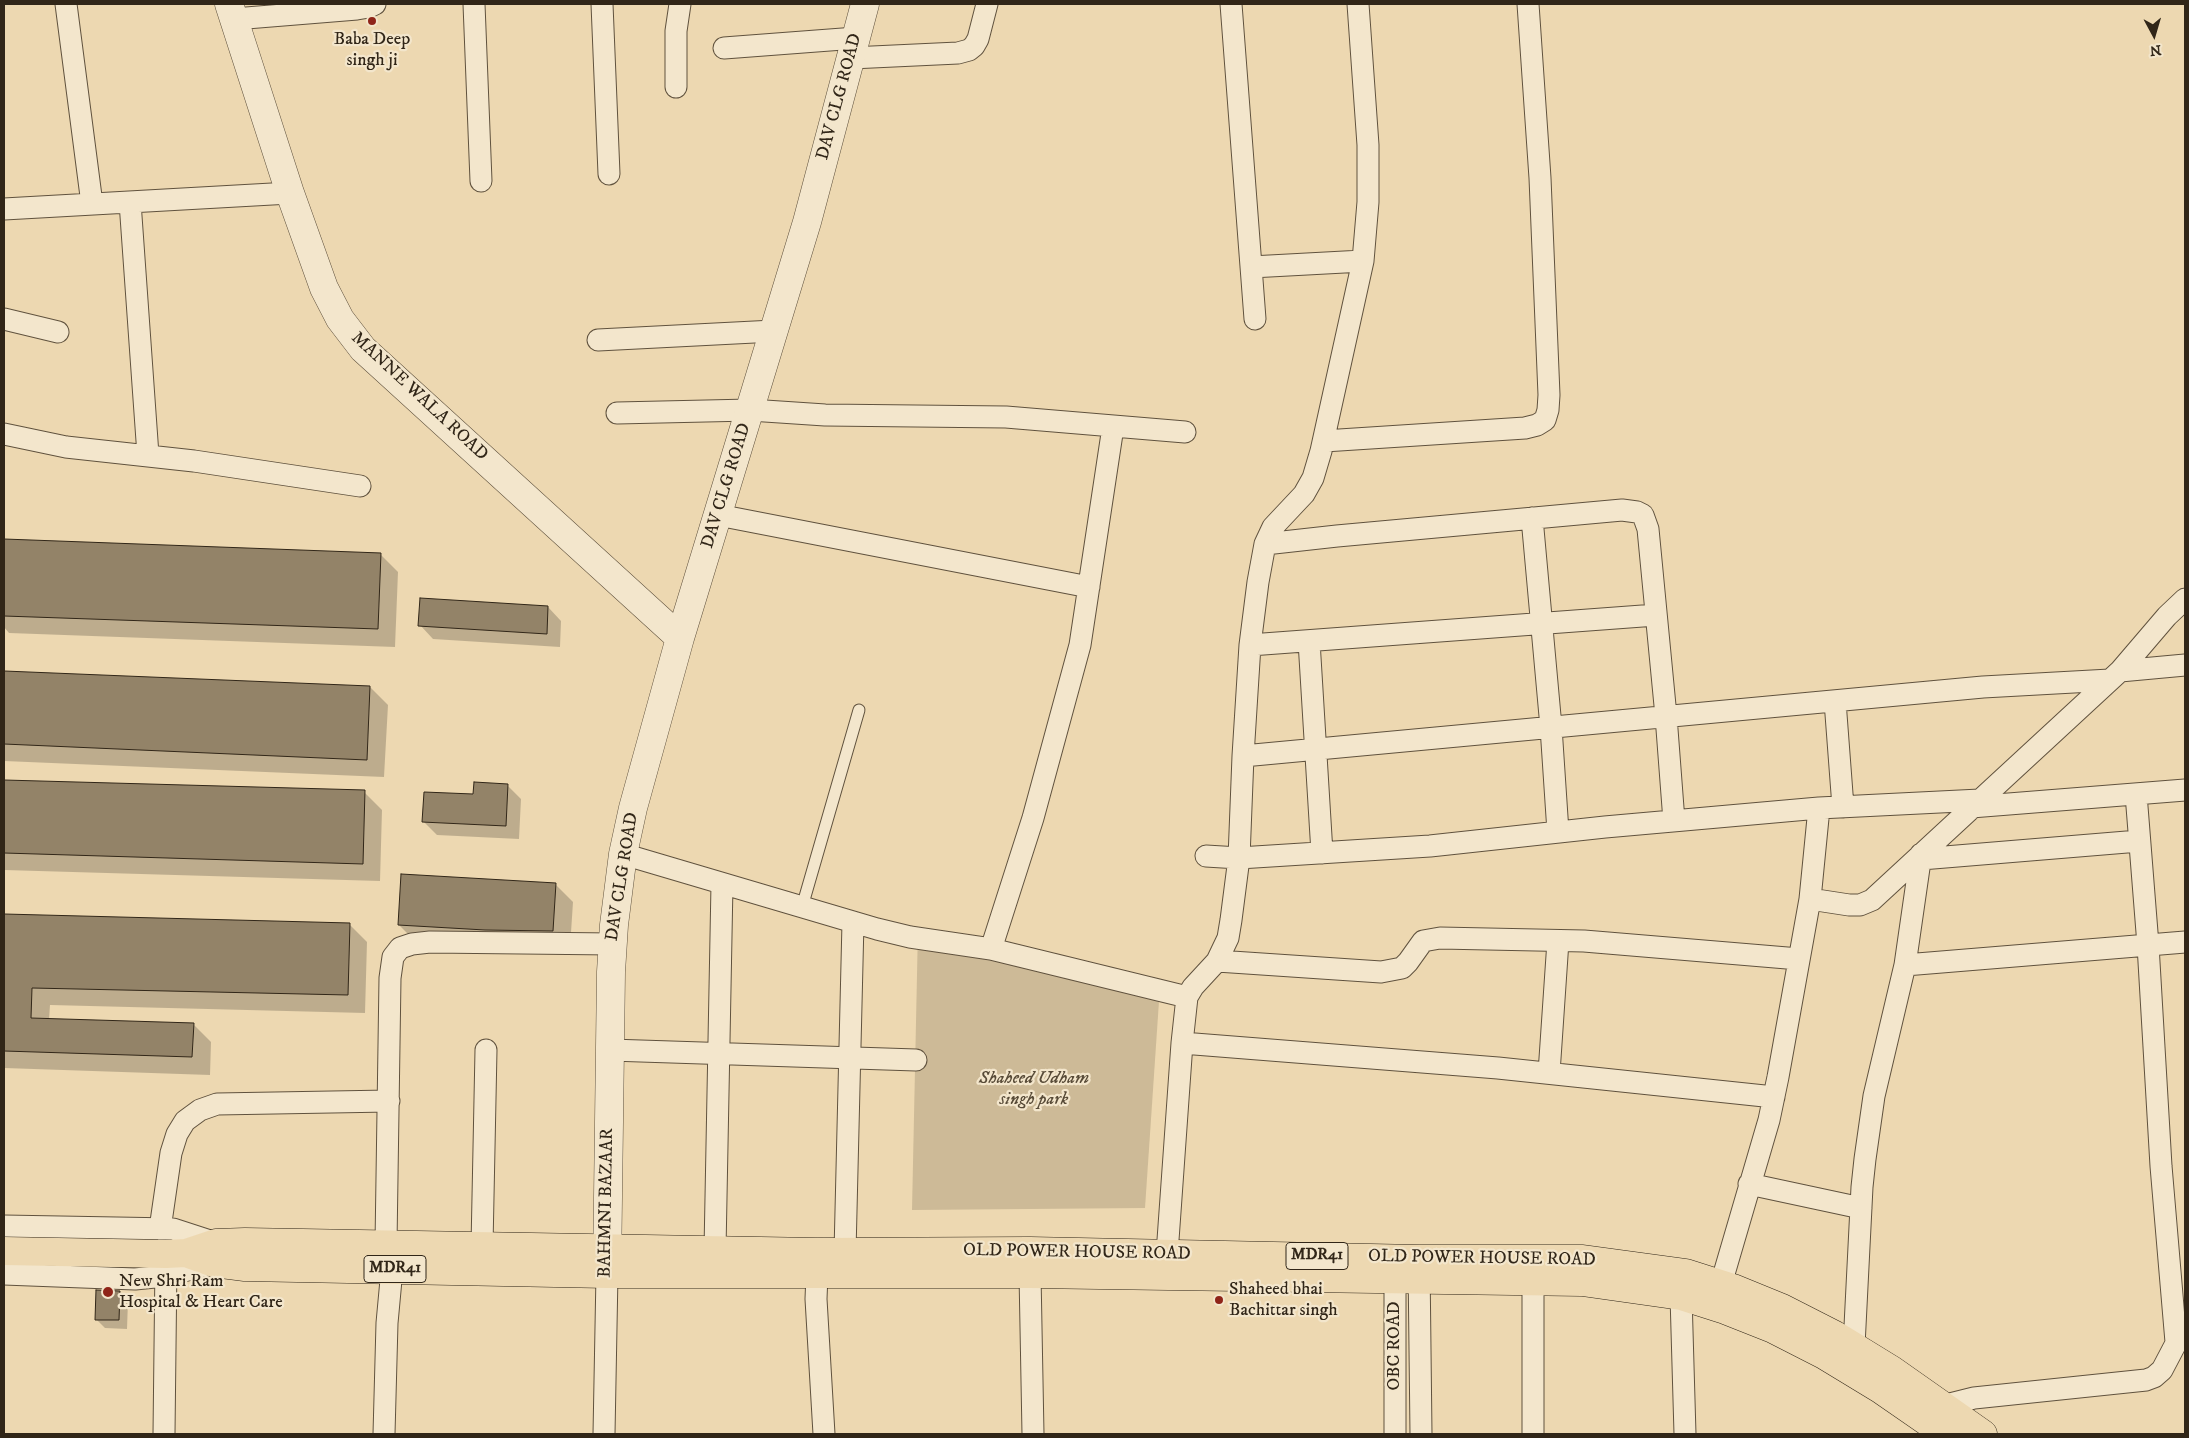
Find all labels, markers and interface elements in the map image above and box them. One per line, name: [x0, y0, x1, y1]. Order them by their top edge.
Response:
north arrow: [2129, 10, 2179, 60]
marker: Baba Deep singh ji: [366, 15, 378, 27]
place label: Baba Deep singh ji: [334, 29, 410, 72]
street label: DAV CLG ROAD: [813, 31, 867, 163]
text: N: [2149, 40, 2162, 59]
street label: MANNE WALA ROAD: [346, 328, 492, 466]
street label: DAV CLG ROAD: [698, 421, 756, 551]
street label: DAV CLG ROAD: [602, 811, 644, 943]
park label: Shaheed Udham singh park: [979, 1068, 1089, 1110]
street label: BAHMNI BAZAAR: [595, 1128, 619, 1278]
street label: OLD POWER HOUSE ROAD: [963, 1240, 1191, 1266]
road number: MDR41: [1286, 1242, 1348, 1270]
street label: OLD POWER HOUSE ROAD: [1368, 1246, 1596, 1272]
road number: MDR41: [364, 1256, 426, 1282]
place label: New Shri Ram Hospital & Heart Care: [119, 1271, 283, 1314]
place label: Shaheed bhai Bachittar singh: [1229, 1279, 1338, 1322]
marker: New Shri Ram Hospital & Heart Care: [101, 1285, 115, 1299]
marker: Shaheed bhai Bachittar singh: [1213, 1294, 1225, 1306]
street label: OBC ROAD: [1384, 1301, 1406, 1391]

